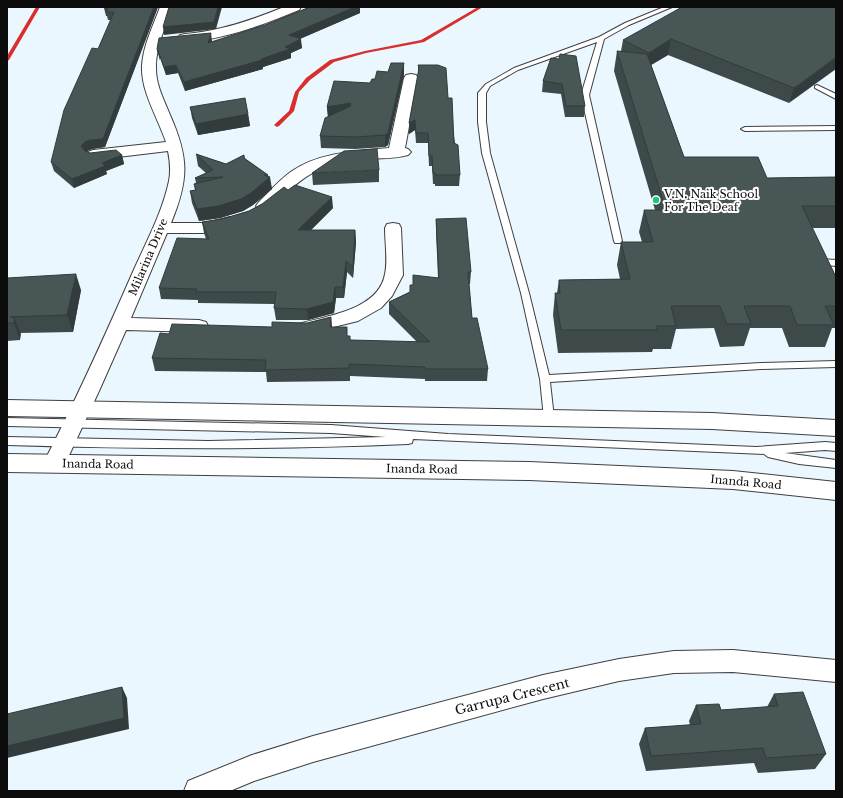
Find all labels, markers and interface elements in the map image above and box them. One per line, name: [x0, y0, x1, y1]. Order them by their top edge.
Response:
place label: V.N. Naik School For The Deaf: [663, 187, 758, 214]
marker: V.N. Naik School For The Deaf: [651, 195, 661, 205]
street label: Milarina Drive: [125, 216, 171, 298]
street label: Inanda Road: [62, 456, 135, 472]
street label: Inanda Road: [386, 461, 459, 477]
street label: Inanda Road: [710, 472, 783, 492]
street label: Garrupa Crescent: [453, 674, 571, 719]

